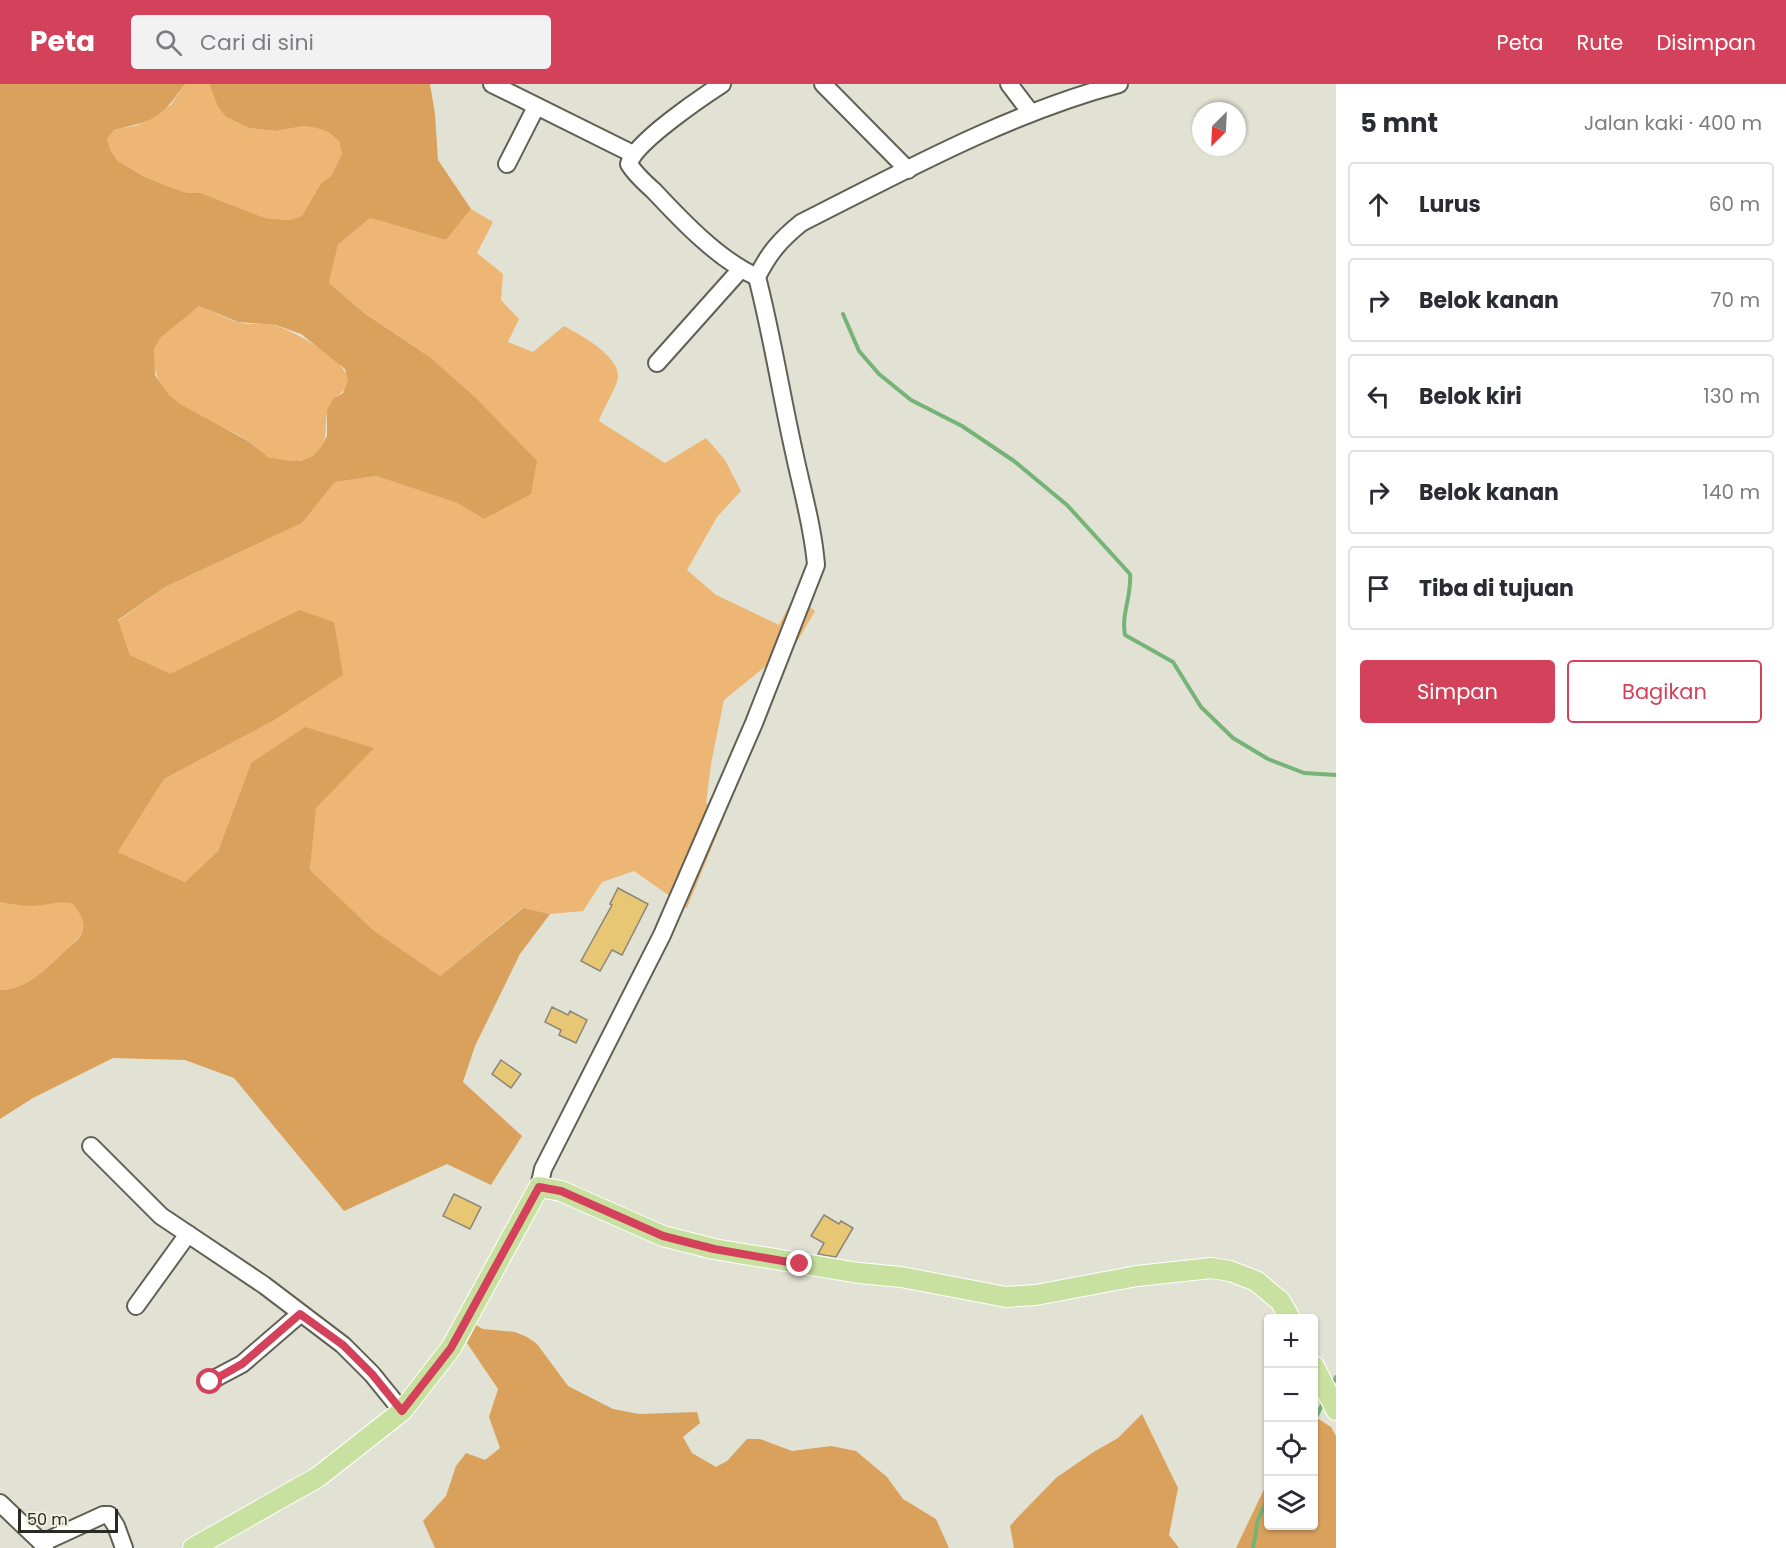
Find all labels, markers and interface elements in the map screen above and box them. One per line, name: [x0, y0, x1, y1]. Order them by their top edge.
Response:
search box: [131, 15, 551, 69]
text: Peta: [30, 22, 95, 61]
icon: search: [152, 26, 185, 59]
text: Cari di sini: [200, 27, 314, 58]
text: Peta: [1496, 28, 1544, 57]
text: Rute: [1577, 28, 1623, 57]
text: Disimpan: [1656, 28, 1756, 57]
north arrow: [1192, 102, 1246, 156]
text: 5 mnt: [1360, 105, 1438, 141]
text: Jalan kaki · 400 m: [1584, 109, 1762, 137]
icon: ahead: [1362, 188, 1395, 221]
text: Lurus: [1419, 189, 1481, 220]
text: 60 m: [1709, 190, 1760, 218]
icon: right: [1362, 284, 1395, 317]
text: Belok kanan: [1419, 285, 1559, 316]
text: 70 m: [1711, 286, 1760, 314]
icon: left: [1362, 380, 1395, 413]
text: Belok kiri: [1419, 381, 1522, 412]
text: 130 m: [1703, 382, 1760, 410]
icon: right: [1362, 476, 1395, 509]
text: Belok kanan: [1419, 477, 1559, 508]
text: 140 m: [1703, 478, 1760, 506]
icon: arrive: [1362, 572, 1395, 605]
text: Tiba di tujuan: [1419, 573, 1574, 604]
button: Simpan: [1360, 660, 1555, 723]
button: Bagikan: [1567, 660, 1762, 723]
route end: [786, 1250, 812, 1276]
map controls: [1264, 1314, 1318, 1530]
button: +: [1264, 1314, 1318, 1368]
route start: [196, 1368, 222, 1394]
button: −: [1264, 1368, 1318, 1422]
button: locate: [1264, 1422, 1318, 1476]
button: layers: [1264, 1476, 1318, 1530]
scale bar: [18, 1506, 118, 1534]
text: 50 m: [27, 1508, 68, 1531]

